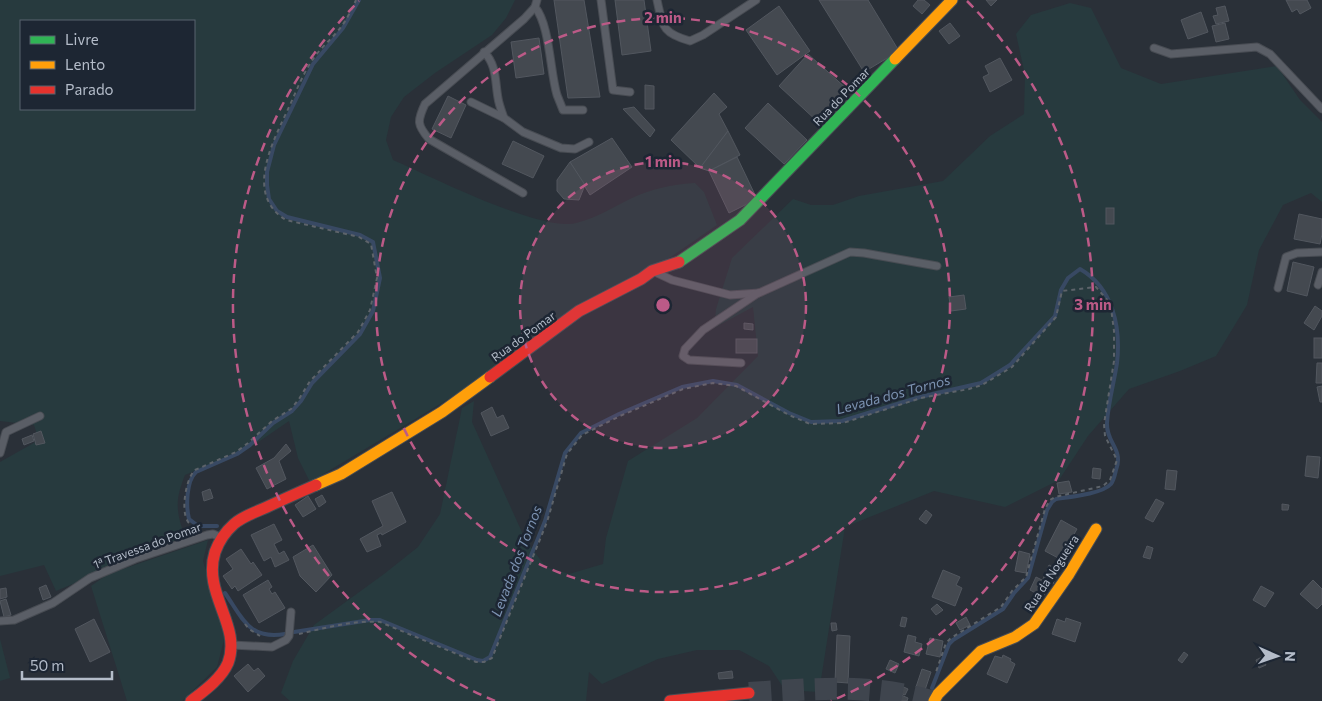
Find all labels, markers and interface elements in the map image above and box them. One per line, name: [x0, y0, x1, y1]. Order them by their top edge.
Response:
text: 2 min: [644, 8, 682, 26]
legend: [20, 20, 195, 110]
text: Livre: [65, 30, 99, 48]
text: Lento: [65, 55, 105, 73]
street label: Rua do Pomar: [810, 64, 872, 128]
text: Parado: [65, 80, 114, 98]
text: 1 min: [645, 152, 681, 170]
text: 3 min: [1074, 295, 1112, 313]
centre of rings: [654, 296, 672, 314]
street label: Rua do Pomar: [488, 308, 558, 364]
water label: Levada dos Tornos: [834, 371, 952, 417]
water label: Levada dos Tornos: [487, 503, 545, 619]
street label: 1ª Travessa do Pomar: [91, 519, 203, 571]
street label: Rua da Nogueira: [1021, 532, 1081, 614]
north arrow: [1252, 631, 1302, 681]
scale bar: [22, 648, 112, 680]
text: N: [1282, 651, 1299, 662]
text: 50 m: [30, 656, 64, 674]

